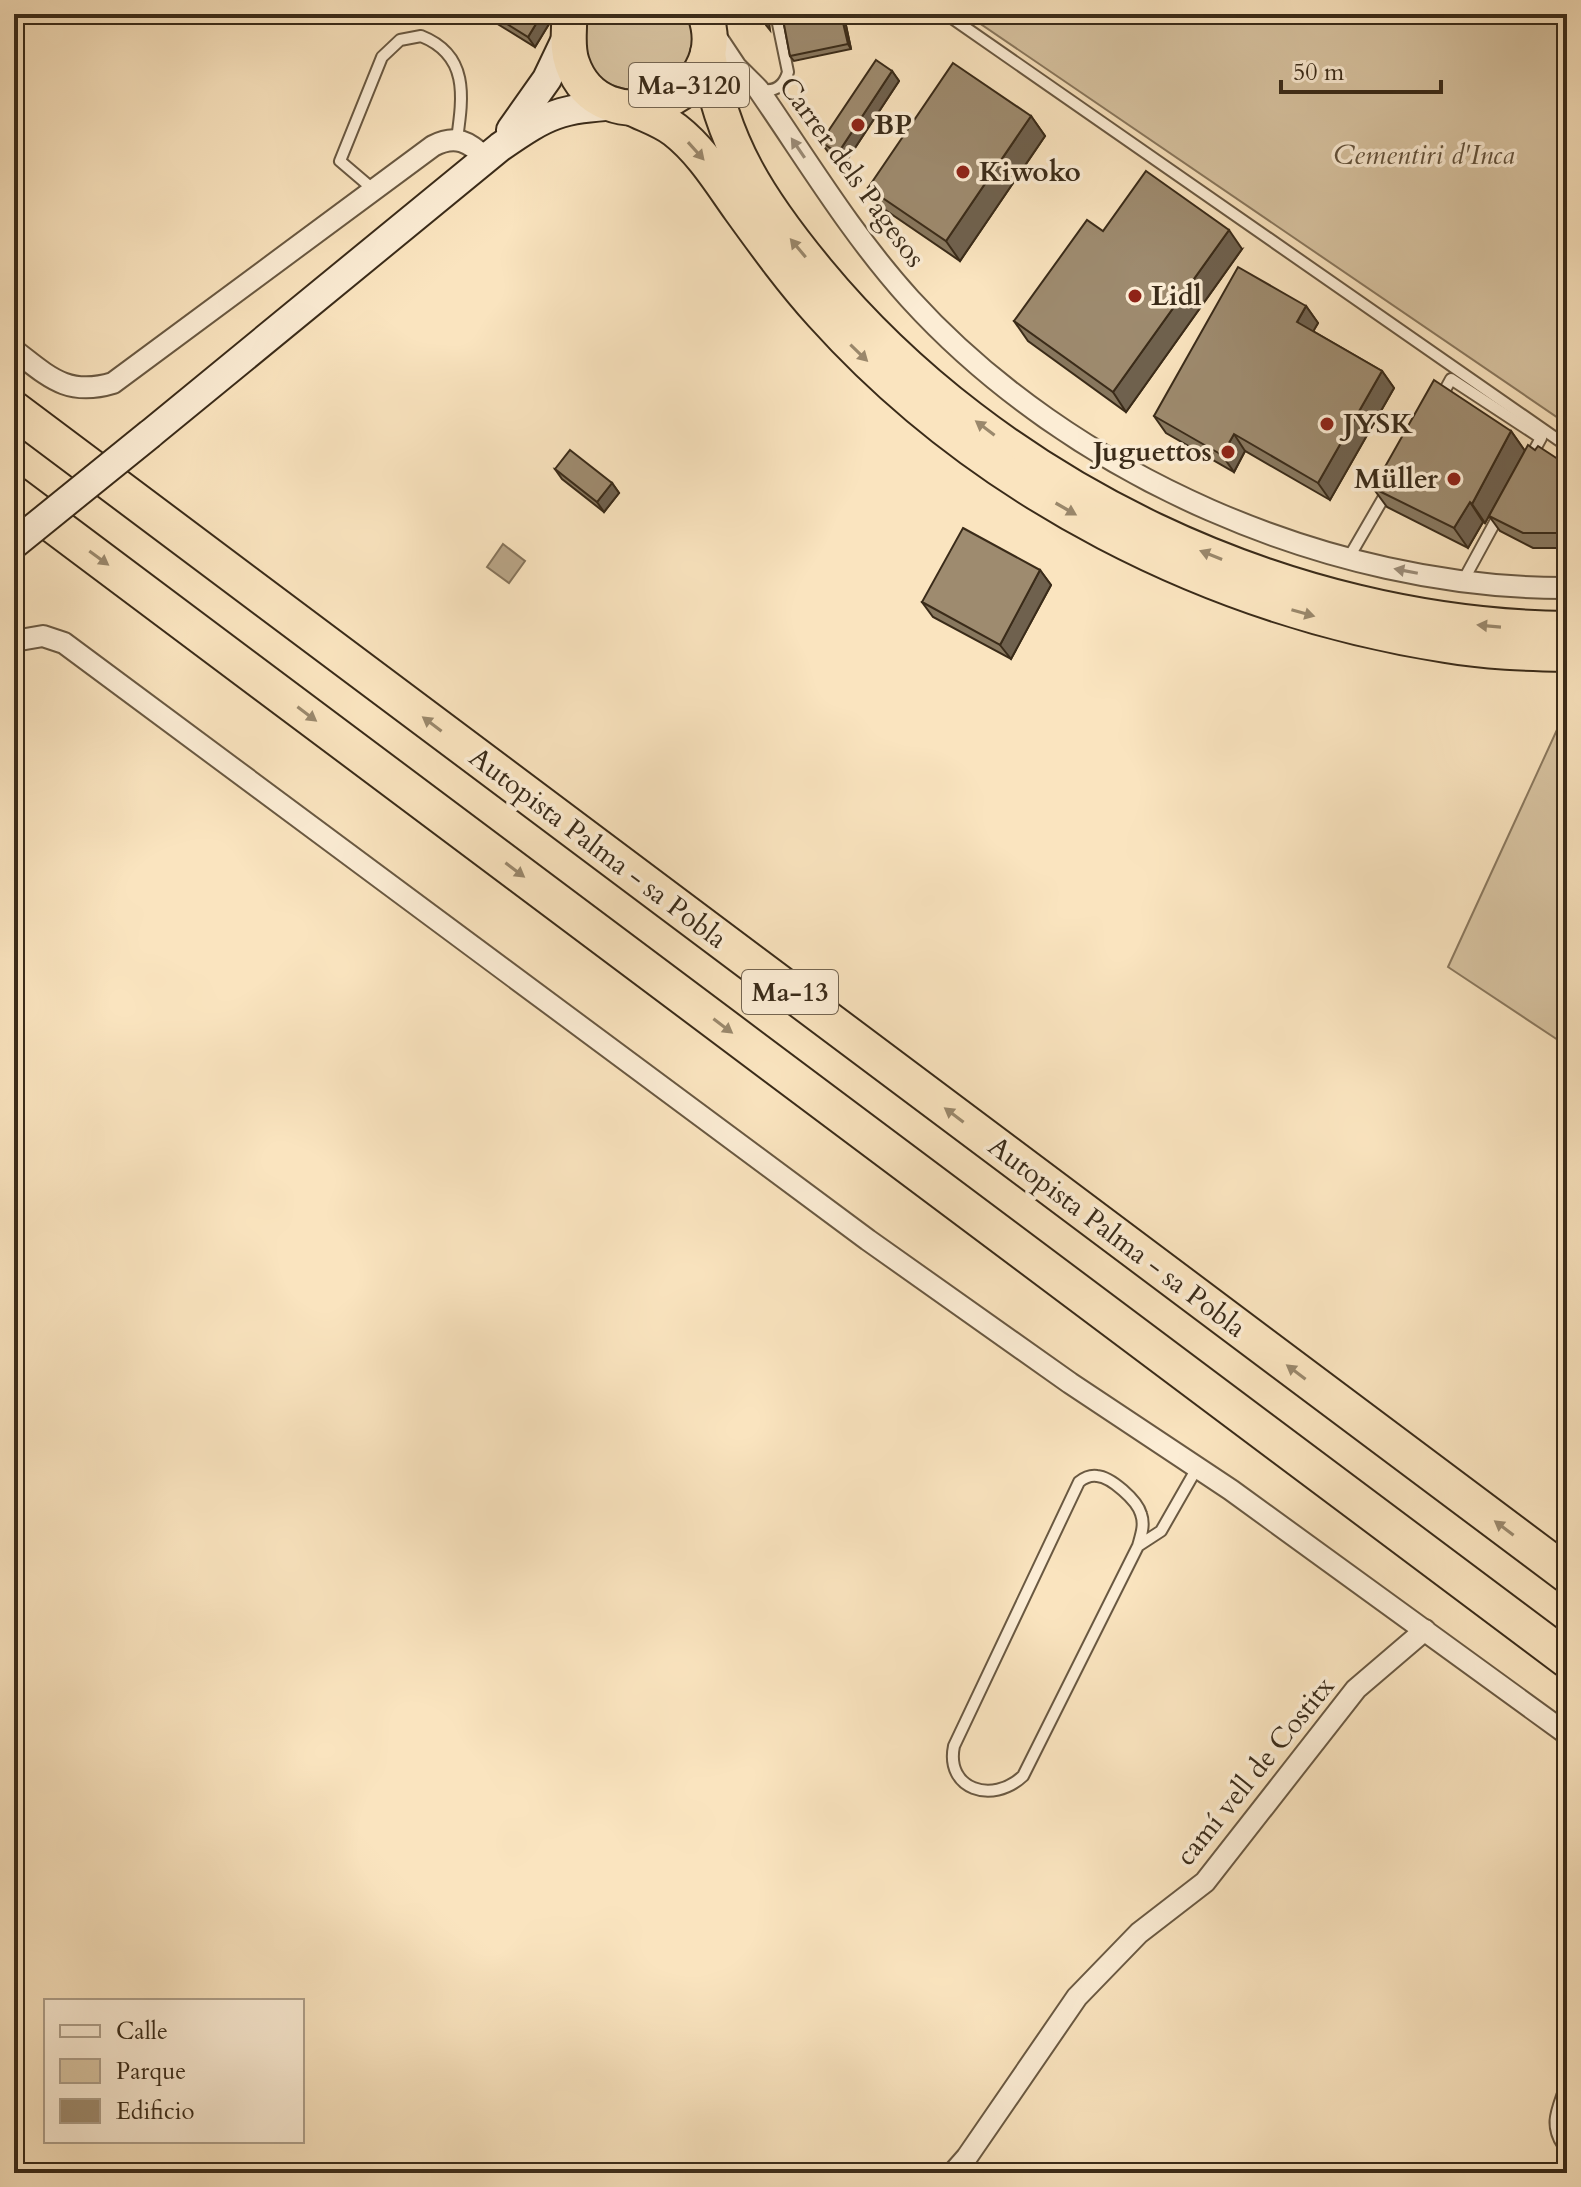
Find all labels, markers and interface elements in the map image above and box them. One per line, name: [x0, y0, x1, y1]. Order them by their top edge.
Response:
scale bar: [1281, 44, 1441, 94]
text: 50 m: [1293, 56, 1345, 89]
road number: Ma-3120: [629, 63, 749, 107]
street label: Carrer dels Pagesos: [770, 69, 934, 275]
place label: BP: [874, 106, 912, 144]
marker: BP: [849, 116, 867, 134]
park label: Cementiri d'Inca: [1333, 136, 1515, 174]
one-way arrow: [791, 137, 806, 158]
one-way arrow: [687, 140, 704, 160]
place label: Kiwoko: [979, 153, 1081, 191]
marker: Kiwoko: [954, 163, 972, 181]
one-way arrow: [790, 238, 807, 258]
place label: Lidl: [1151, 277, 1202, 315]
marker: Lidl: [1126, 287, 1144, 305]
one-way arrow: [849, 343, 868, 361]
place label: JYSK: [1339, 405, 1413, 443]
marker: JYSK: [1318, 415, 1336, 433]
one-way arrow: [975, 420, 995, 436]
place label: Juguettos: [1089, 433, 1212, 471]
marker: Juguettos: [1219, 443, 1237, 461]
place label: Müller: [1354, 460, 1439, 498]
marker: Müller: [1445, 470, 1463, 488]
one-way arrow: [1054, 502, 1077, 516]
one-way arrow: [1199, 548, 1223, 561]
one-way arrow: [89, 549, 109, 565]
one-way arrow: [1394, 564, 1419, 576]
one-way arrow: [1292, 607, 1316, 620]
one-way arrow: [1476, 619, 1501, 632]
one-way arrow: [297, 705, 317, 721]
one-way arrow: [422, 716, 443, 732]
street label: Autopista Palma - sa Pobla: [461, 738, 735, 958]
one-way arrow: [505, 861, 525, 877]
road number: Ma-13: [742, 970, 838, 1014]
one-way arrow: [713, 1017, 733, 1033]
one-way arrow: [944, 1107, 964, 1123]
street label: Autopista Palma - sa Pobla: [980, 1127, 1254, 1347]
one-way arrow: [1286, 1364, 1307, 1380]
one-way arrow: [1494, 1520, 1515, 1536]
street label: camí vell de Costitx: [1167, 1668, 1343, 1874]
legend: [44, 1999, 304, 2143]
text: Calle: [116, 2015, 168, 2048]
text: Parque: [116, 2055, 186, 2088]
text: Edificio: [116, 2095, 195, 2128]

